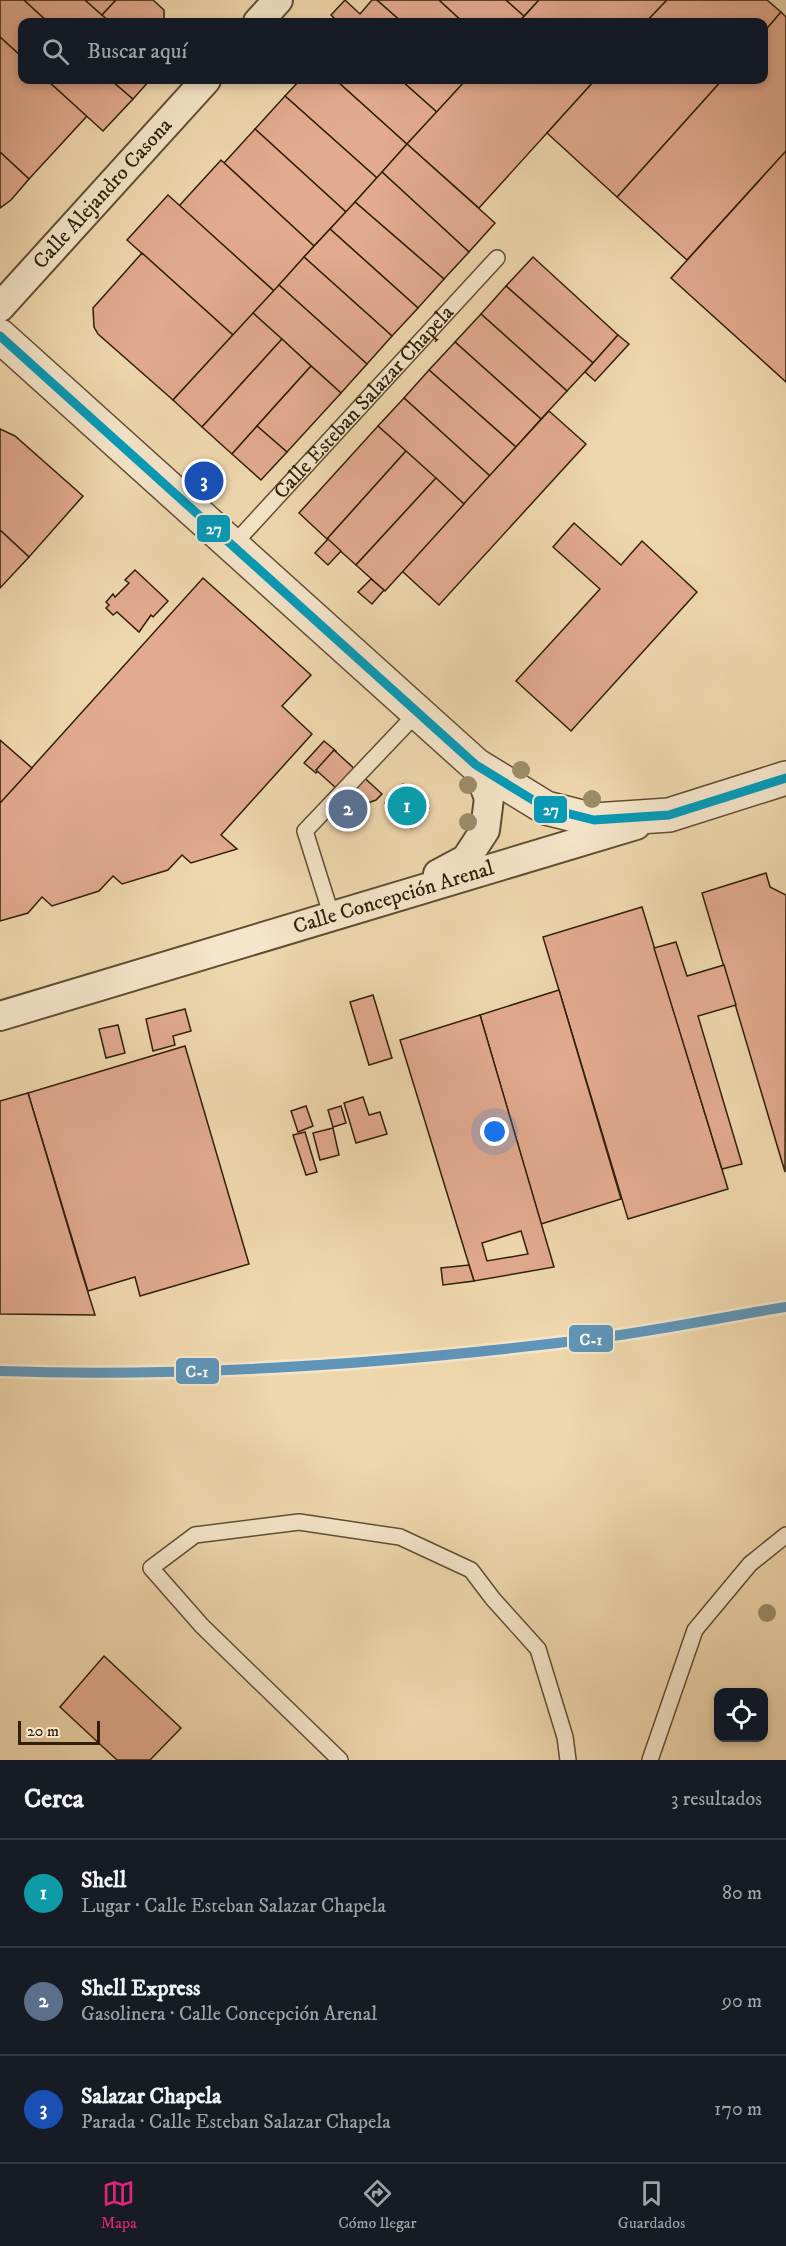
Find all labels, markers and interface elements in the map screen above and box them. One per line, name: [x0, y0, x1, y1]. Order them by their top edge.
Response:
search box: [18, 18, 768, 84]
icon: search: [39, 35, 72, 68]
text: Buscar aquí: [87, 38, 187, 65]
street label: Calle Alejandro Casona: [28, 113, 178, 275]
street label: Calle Esteban Salazar Chapela: [268, 300, 460, 505]
pin: 3: [184, 458, 224, 504]
line badge: 27: [196, 514, 231, 543]
text: 27: [206, 519, 222, 539]
pin: 1: [388, 784, 426, 828]
pin: 2: [328, 786, 368, 832]
line badge: 27: [533, 795, 568, 824]
text: 27: [543, 800, 559, 820]
street label: Calle Concepción Arenal: [290, 855, 498, 940]
your location: [480, 1117, 509, 1146]
line badge: C-1: [568, 1324, 614, 1353]
text: C-1: [579, 1330, 603, 1350]
line badge: C-1: [175, 1357, 220, 1385]
text: C-1: [185, 1362, 209, 1382]
map controls: [714, 1688, 768, 1742]
button: locate: [714, 1688, 768, 1742]
scale bar: [18, 1718, 100, 1746]
text: 20 m: [27, 1721, 59, 1741]
text: Cerca: [24, 1783, 84, 1816]
text: 3 resultados: [671, 1787, 762, 1812]
text: Shell: [81, 1867, 126, 1894]
text: 1: [40, 1881, 47, 1906]
text: 80 m: [722, 1881, 762, 1906]
text: Lugar · Calle Esteban Salazar Chapela: [81, 1894, 386, 1919]
text: Shell Express: [81, 1975, 200, 2002]
text: 2: [39, 1989, 48, 2014]
text: 90 m: [722, 1989, 762, 2014]
text: Gasolinera · Calle Concepción Arenal: [81, 2002, 377, 2027]
text: Salazar Chapela: [81, 2083, 221, 2110]
text: 3: [40, 2097, 47, 2122]
text: 170 m: [714, 2097, 762, 2122]
text: Parada · Calle Esteban Salazar Chapela: [81, 2110, 391, 2135]
tab: Mapa: [101, 2177, 137, 2233]
tab: Cómo llegar: [338, 2177, 417, 2233]
tab: Guardados: [618, 2177, 685, 2233]

